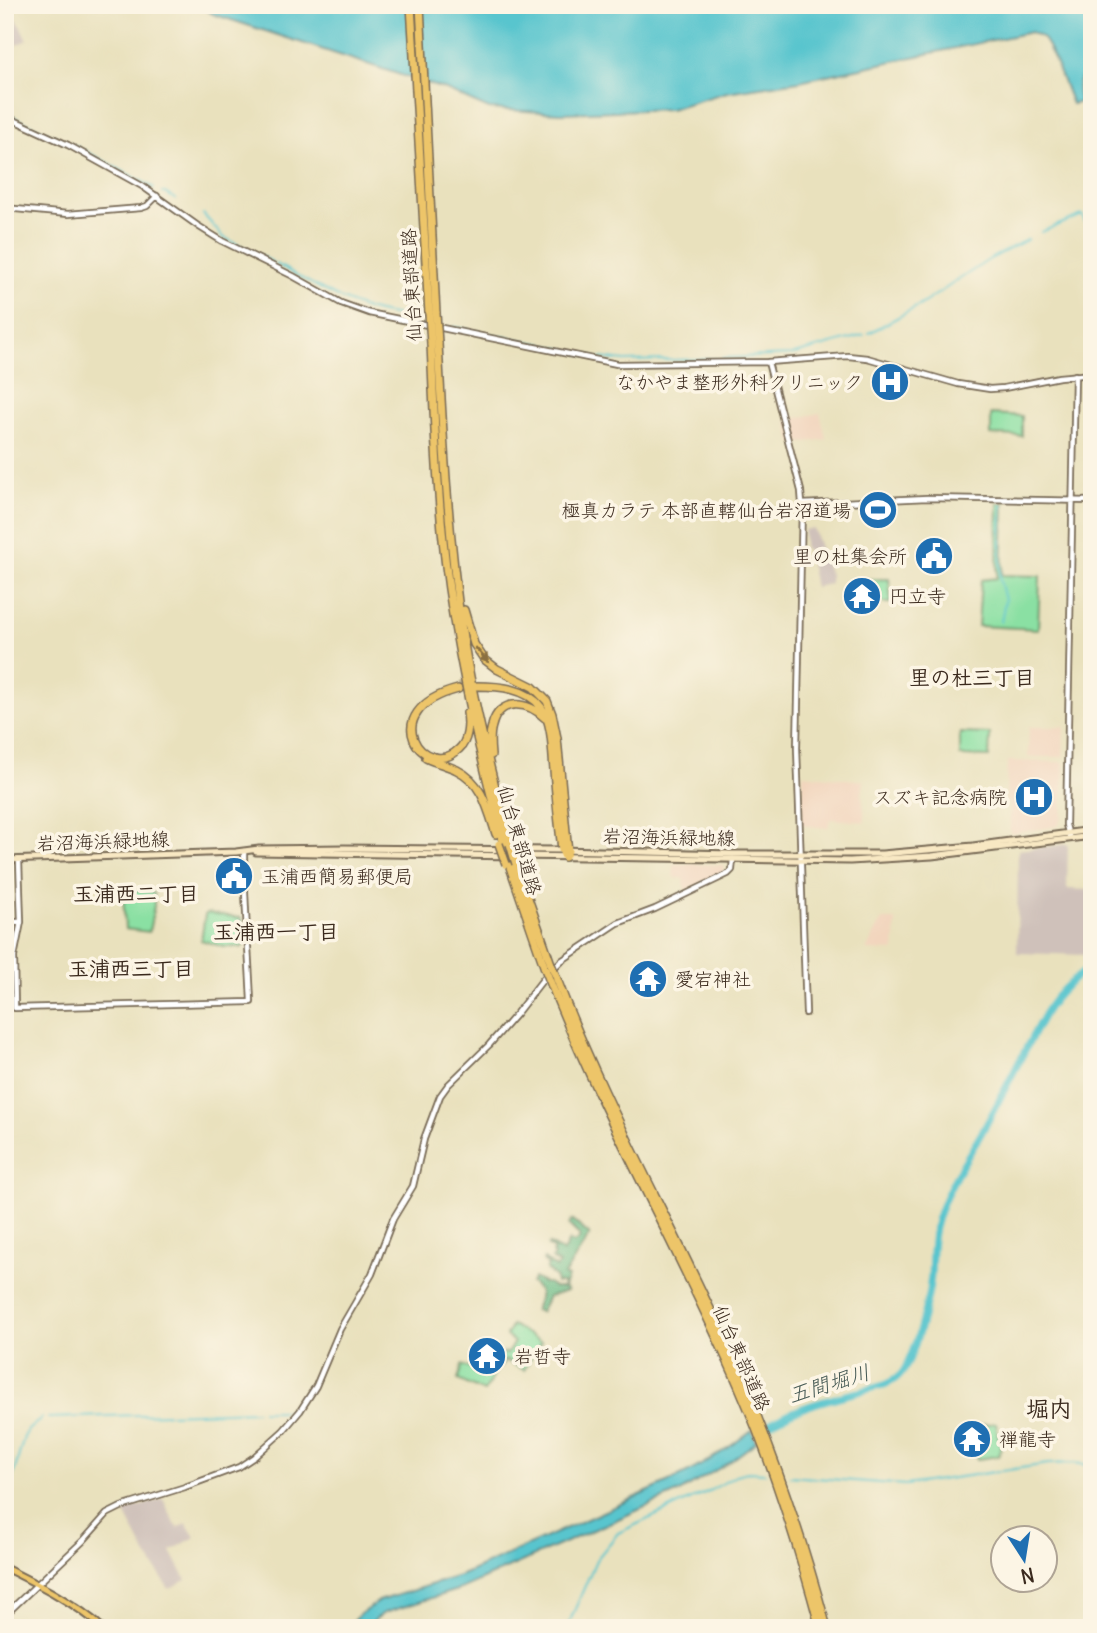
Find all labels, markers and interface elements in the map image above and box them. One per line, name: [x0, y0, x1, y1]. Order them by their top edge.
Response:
street label: 仙台東部道路: [396, 227, 426, 343]
hospital icon: なかやま整形外科クリニック: [869, 361, 911, 403]
place label: なかやま整形外科クリニック: [616, 370, 863, 394]
sports icon: 極真カラテ 本部直轄仙台岩沼道場: [857, 489, 899, 531]
place label: 極真カラテ 本部直轄仙台岩沼道場: [561, 498, 851, 522]
public building icon: 里の杜集会所: [913, 535, 955, 577]
place label: 里の杜集会所: [793, 544, 907, 568]
temple icon: 円立寺: [841, 575, 883, 617]
place label: 円立寺: [889, 584, 946, 608]
one-way arrow: [475, 646, 490, 664]
district label: 里の杜三丁目: [909, 664, 1035, 691]
hospital icon: スズキ記念病院: [1013, 776, 1055, 818]
street label: 仙台東部道路: [493, 782, 547, 898]
place label: スズキ記念病院: [873, 785, 1007, 809]
street label: 岩沼海浜緑地線: [602, 824, 736, 850]
street label: 岩沼海浜緑地線: [36, 827, 170, 855]
public building icon: 玉浦西簡易郵便局: [213, 855, 255, 897]
place label: 玉浦西簡易郵便局: [261, 864, 413, 888]
district label: 玉浦西二丁目: [73, 880, 199, 907]
district label: 玉浦西一丁目: [213, 918, 339, 945]
district label: 玉浦西三丁目: [68, 955, 194, 982]
temple icon: 愛宕神社: [627, 958, 669, 1000]
place label: 愛宕神社: [675, 967, 751, 991]
street label: 仙台東部道路: [708, 1301, 776, 1415]
temple icon: 岩哲寺: [466, 1335, 508, 1377]
place label: 岩哲寺: [514, 1344, 571, 1368]
water label: 五間堀川: [785, 1358, 873, 1409]
district label: 堀内: [1026, 1394, 1072, 1423]
temple icon: 禅龍寺: [951, 1418, 993, 1460]
place label: 禅龍寺: [999, 1427, 1056, 1451]
north arrow: [988, 1524, 1058, 1594]
text: N: [1019, 1563, 1036, 1589]

